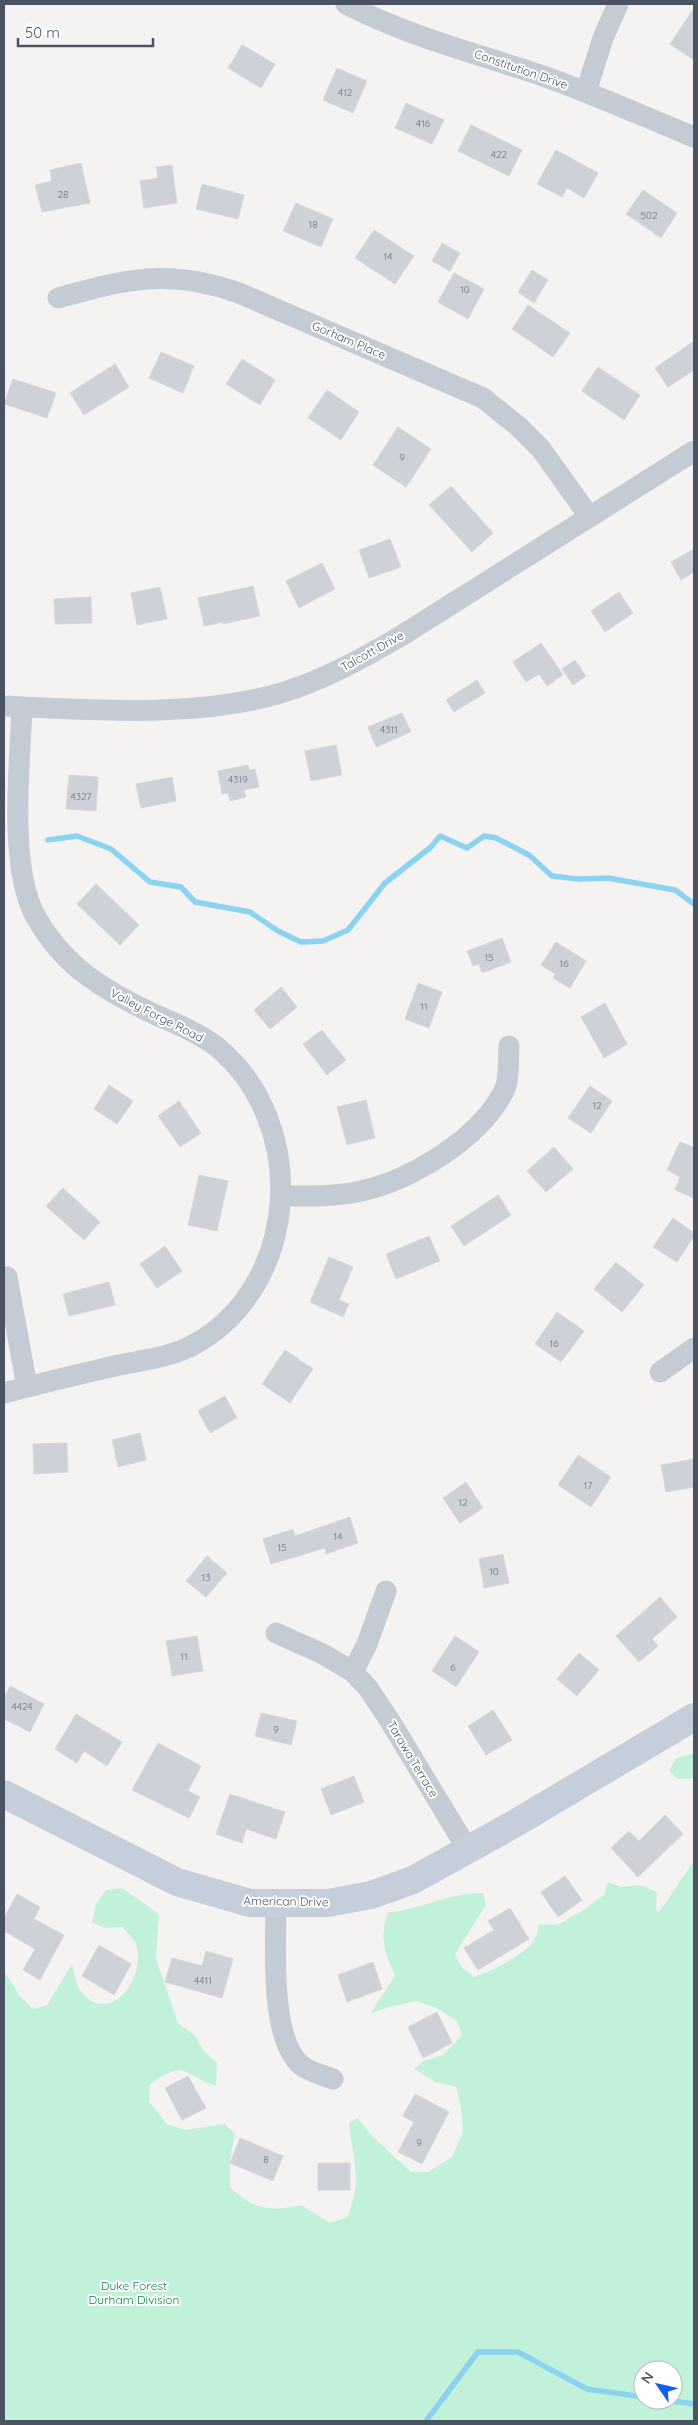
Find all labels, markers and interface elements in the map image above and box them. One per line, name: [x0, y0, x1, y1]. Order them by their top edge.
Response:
scale bar: [18, 15, 152, 47]
text: 50 m: [25, 23, 60, 42]
street label: Constitution Drive: [472, 46, 570, 92]
house number: 412: [338, 86, 353, 99]
house number: 416: [416, 117, 431, 130]
house number: 422: [491, 148, 508, 161]
house number: 28: [58, 188, 68, 201]
house number: 502: [641, 209, 658, 222]
house number: 18: [308, 218, 318, 231]
house number: 14: [384, 250, 392, 263]
house number: 10: [460, 283, 470, 296]
street label: Gorham Place: [310, 318, 388, 362]
house number: 9: [399, 451, 405, 464]
street label: Talcott Drive: [338, 627, 406, 674]
house number: 4311: [380, 723, 398, 736]
house number: 4319: [228, 773, 248, 786]
house number: 4327: [71, 790, 92, 803]
house number: 15: [484, 951, 494, 964]
house number: 16: [559, 957, 569, 970]
street label: Valley Forge Road: [108, 985, 206, 1045]
house number: 11: [420, 1000, 428, 1013]
house number: 12: [592, 1099, 602, 1112]
house number: 16: [549, 1337, 559, 1350]
house number: 17: [584, 1479, 592, 1492]
house number: 12: [458, 1496, 468, 1509]
house number: 14: [334, 1530, 342, 1543]
house number: 15: [277, 1541, 287, 1554]
house number: 10: [489, 1565, 499, 1578]
house number: 13: [202, 1571, 210, 1584]
house number: 11: [180, 1650, 188, 1663]
house number: 6: [450, 1661, 456, 1674]
house number: 4424: [11, 1700, 33, 1713]
street label: Tarawa Terrace: [384, 1718, 442, 1800]
house number: 9: [273, 1723, 279, 1736]
street label: American Drive: [243, 1893, 329, 1909]
house number: 4411: [194, 1974, 212, 1987]
house number: 9: [416, 2136, 422, 2149]
house number: 8: [263, 2153, 269, 2166]
park label: Duke Forest Durham Division: [89, 2278, 179, 2307]
north arrow: [633, 2360, 683, 2410]
text: N: [637, 2368, 658, 2387]

